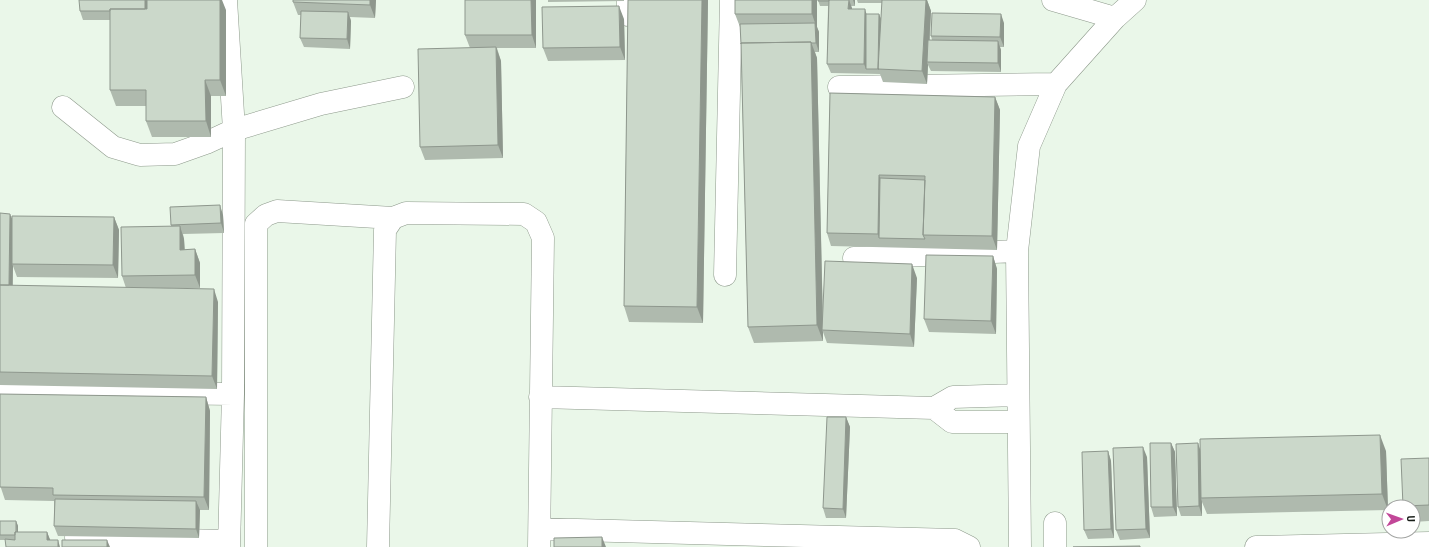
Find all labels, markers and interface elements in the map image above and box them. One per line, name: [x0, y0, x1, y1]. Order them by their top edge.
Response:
north arrow: [1381, 499, 1421, 539]
text: U: [1404, 515, 1417, 522]

